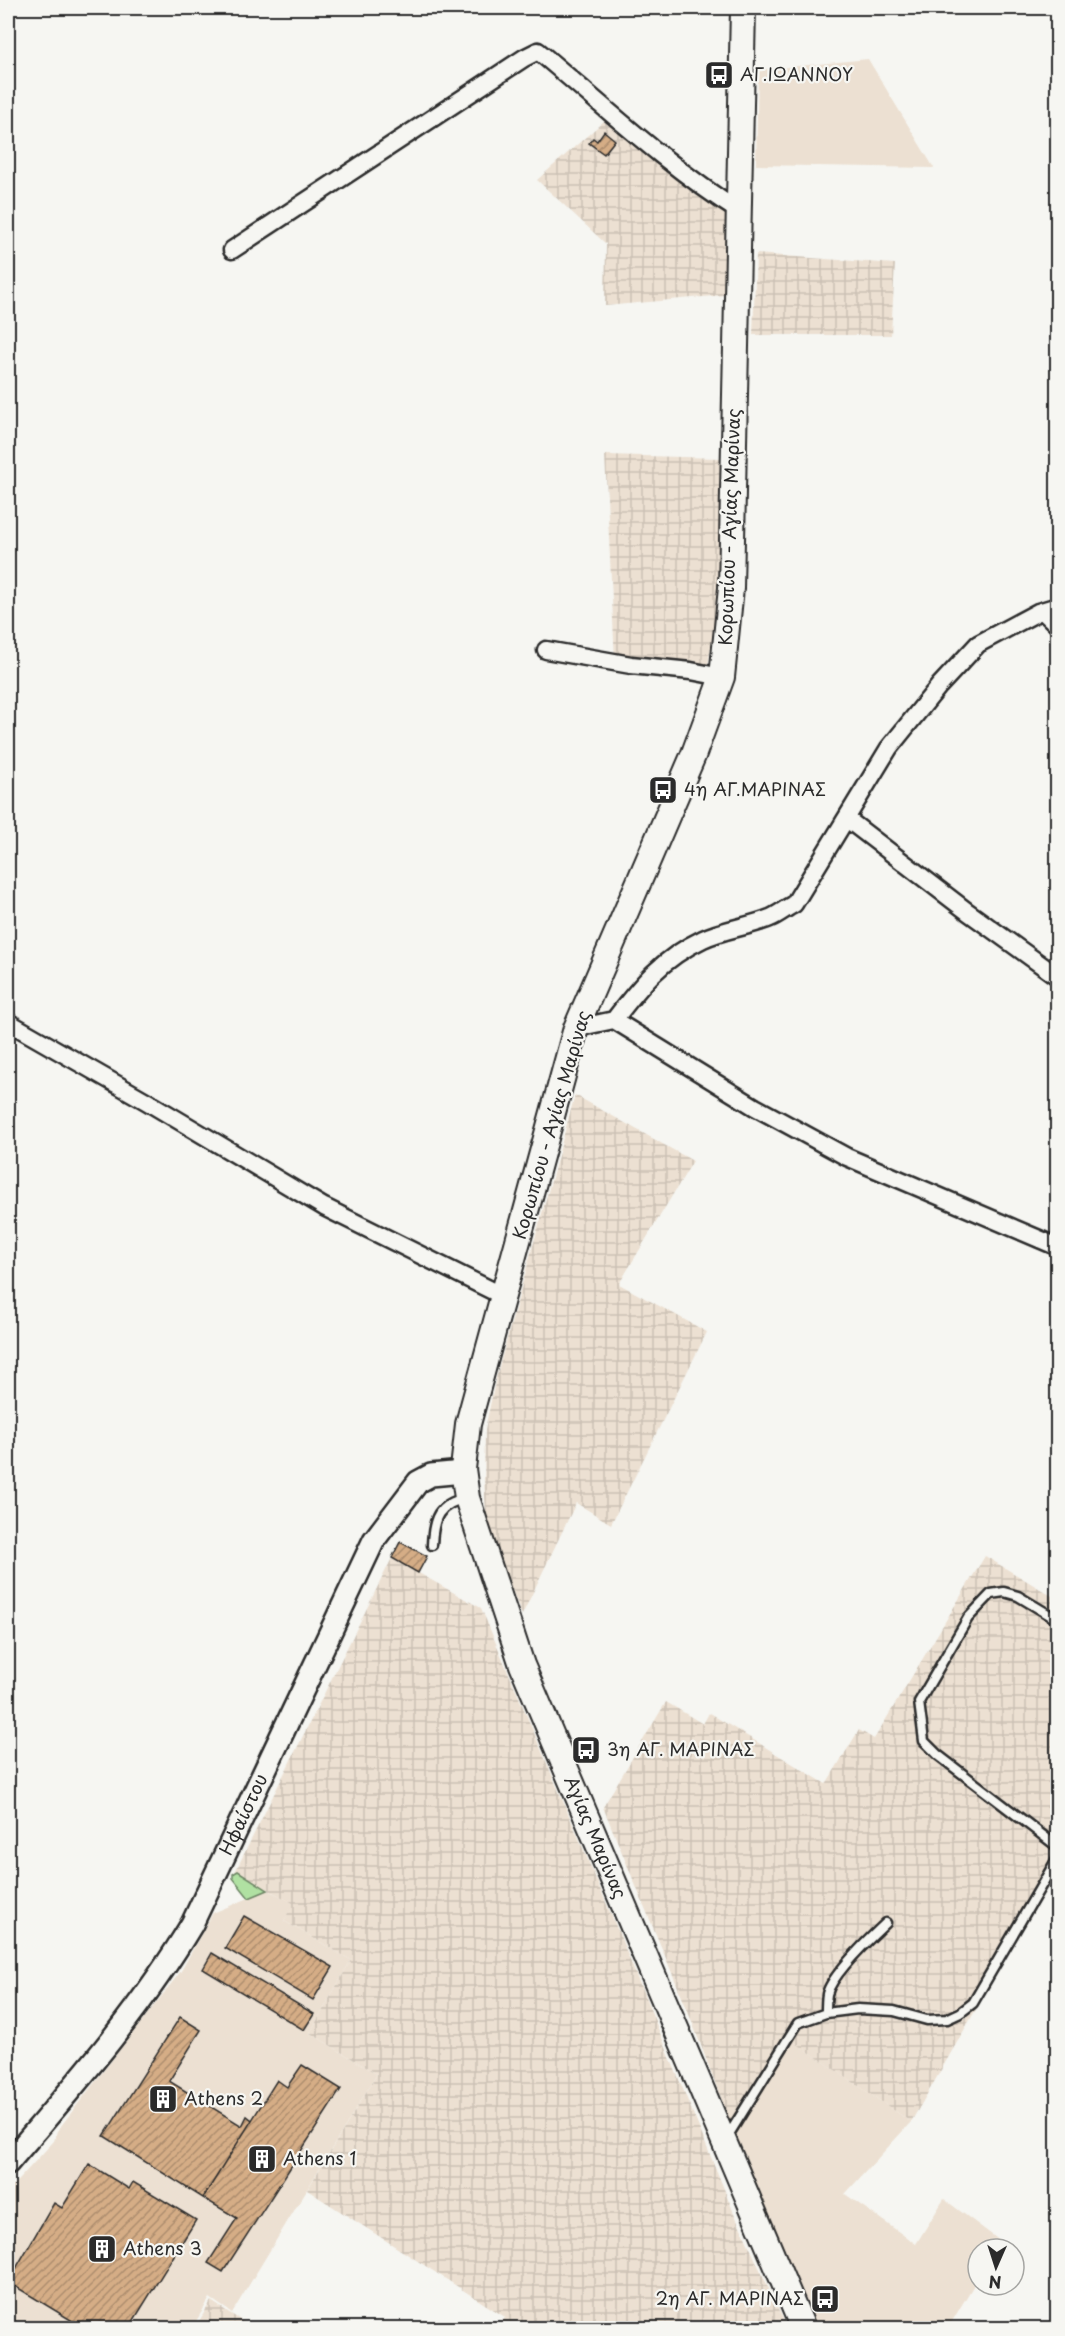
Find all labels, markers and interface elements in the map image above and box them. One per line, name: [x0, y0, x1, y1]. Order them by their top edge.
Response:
bus stop icon: ΑΓ.ΙΩΑΝΝΟΥ: [703, 59, 735, 91]
place label: ΑΓ.ΙΩΑΝΝΟΥ: [740, 60, 853, 87]
street label: Κορωπίου - Αγίας Μαρίνας: [711, 408, 746, 646]
bus stop icon: 4η ΑΓ.ΜΑΡΙΝΑΣ: [647, 774, 679, 806]
place label: 4η ΑΓ.ΜΑΡΙΝΑΣ: [684, 775, 826, 802]
street label: Κορωπίου - Αγίας Μαρίνας: [505, 1007, 596, 1242]
bus stop icon: 3η ΑΓ. ΜΑΡΙΝΑΣ: [570, 1734, 602, 1766]
place label: 3η ΑΓ. ΜΑΡΙΝΑΣ: [607, 1735, 755, 1762]
street label: Ηφαίστου: [212, 1769, 273, 1859]
street label: Αγίας Μαρίνας: [558, 1771, 634, 1903]
building icon: Athens 2: [147, 2083, 179, 2115]
place label: Athens 2: [184, 2084, 263, 2111]
building icon: Athens 1: [246, 2143, 278, 2175]
place label: Athens 1: [283, 2144, 356, 2171]
building icon: Athens 3: [86, 2233, 118, 2265]
place label: Athens 3: [123, 2234, 202, 2261]
north arrow: [966, 2237, 1026, 2297]
text: N: [988, 2271, 1002, 2295]
bus stop icon: 2η ΑΓ. ΜΑΡΙΝΑΣ: [809, 2283, 841, 2315]
place label: 2η ΑΓ. ΜΑΡΙΝΑΣ: [656, 2284, 804, 2311]

